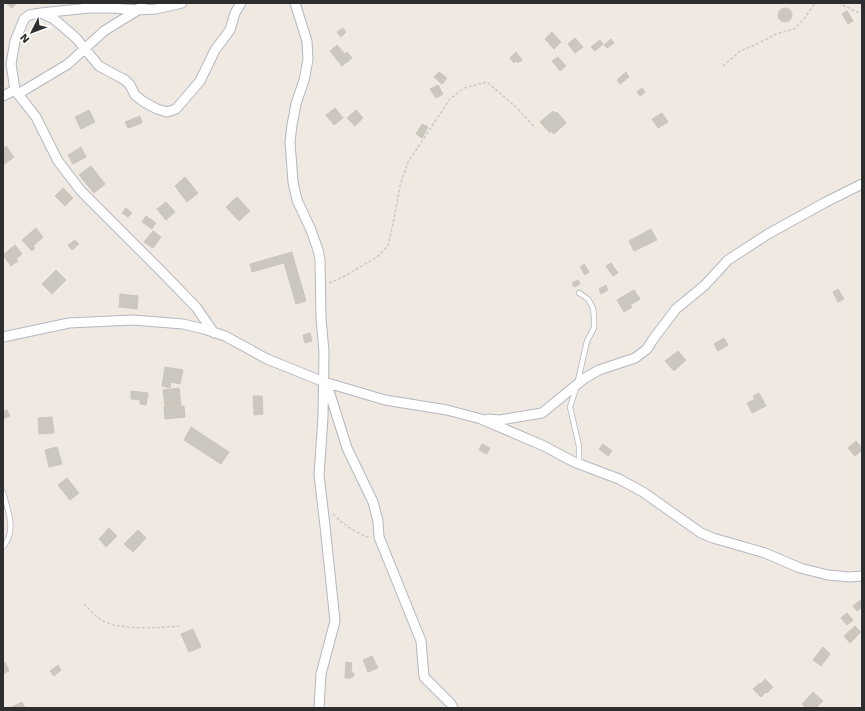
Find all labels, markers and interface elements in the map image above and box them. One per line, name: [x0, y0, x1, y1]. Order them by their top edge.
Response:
north arrow: [12, 12, 52, 52]
text: N: [17, 31, 32, 46]

